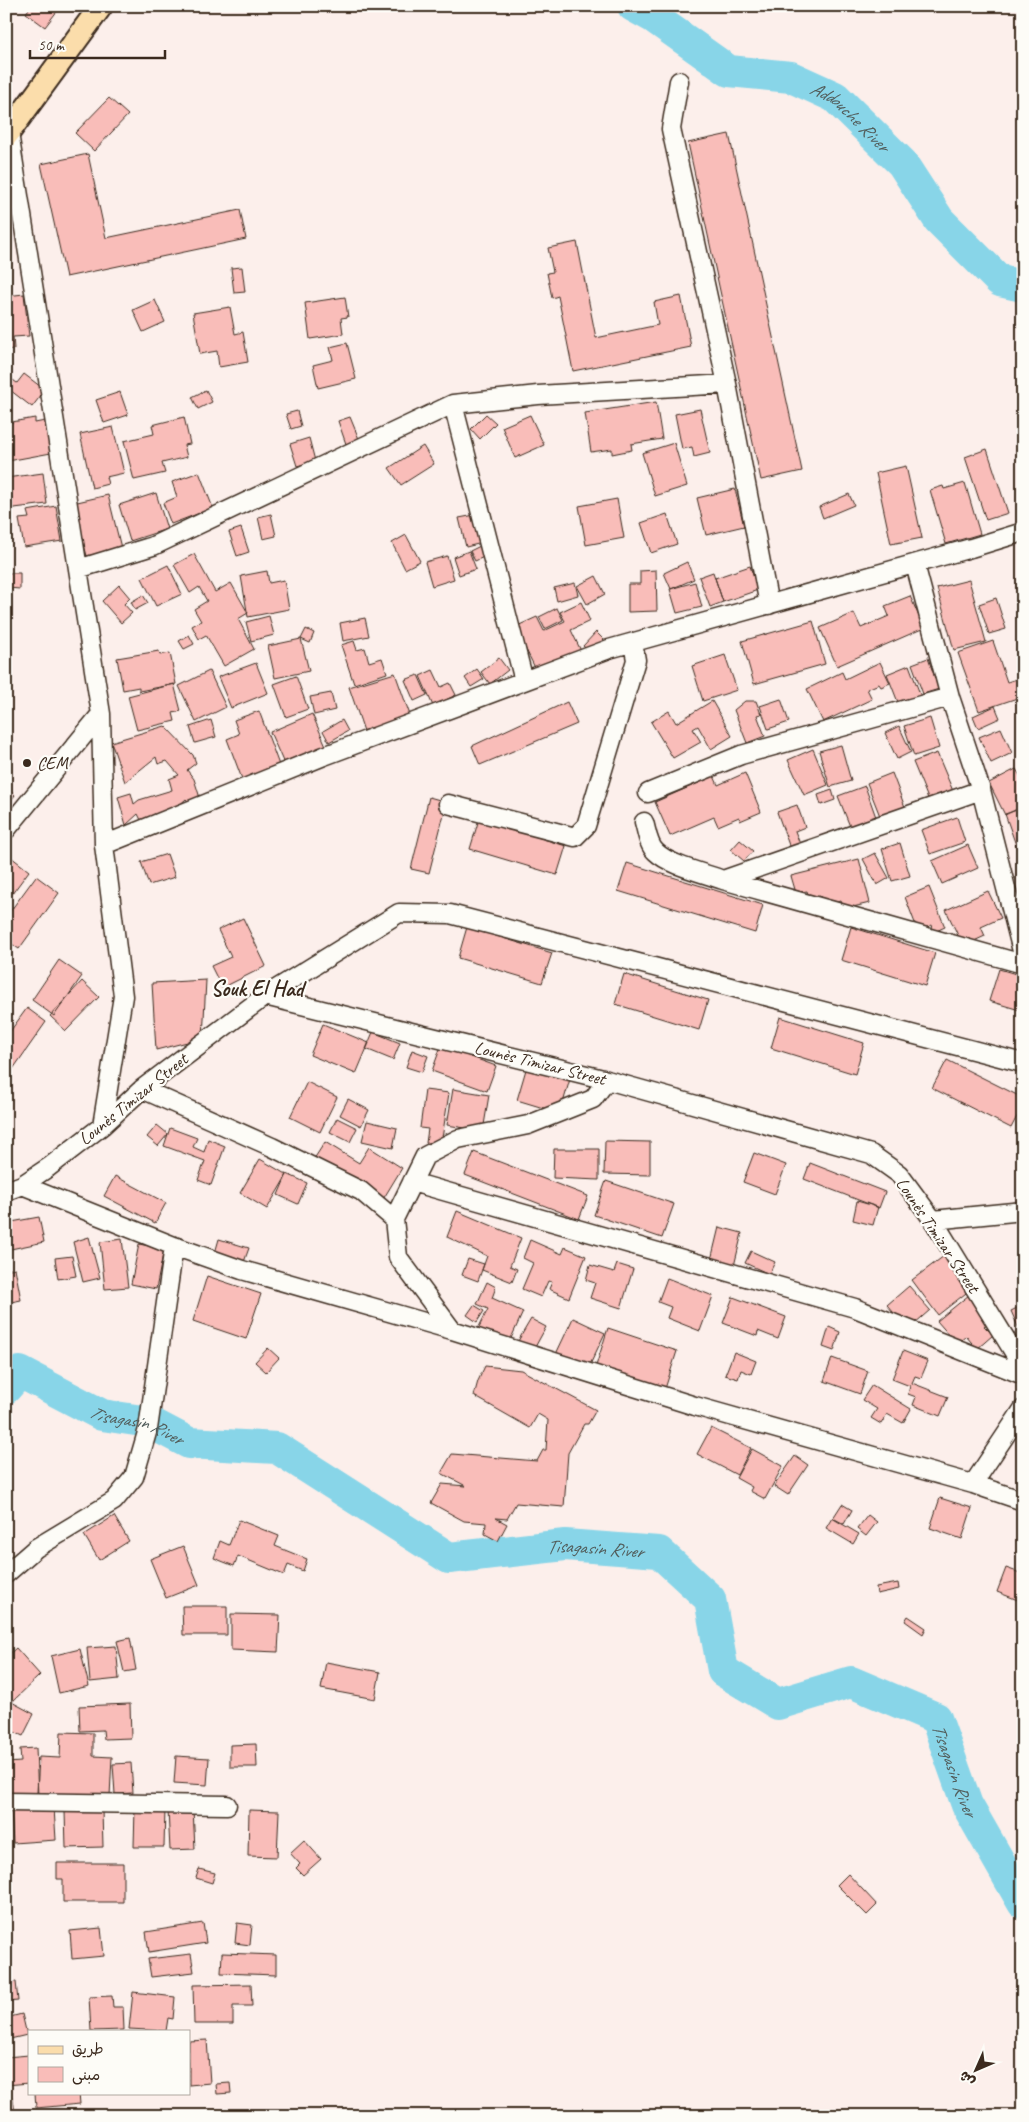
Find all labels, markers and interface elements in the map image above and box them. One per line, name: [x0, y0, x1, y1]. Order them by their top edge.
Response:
scale bar: [30, 28, 165, 60]
text: 50 m: [38, 36, 65, 55]
water label: Addouche River: [806, 76, 897, 159]
place label: CEM: [37, 752, 69, 774]
marker: CEM: [21, 757, 33, 769]
district label: Souk El Had: [211, 975, 307, 1003]
street label: Lounès Timizar Street: [472, 1036, 610, 1090]
street label: Lounès Timizar Street: [74, 1047, 194, 1150]
street label: Lounès Timizar Street: [891, 1173, 986, 1298]
water label: Tisagasin River: [85, 1399, 190, 1452]
water label: Tisagasin River: [545, 1534, 647, 1564]
water label: Tisagasin River: [926, 1720, 984, 1824]
legend: [28, 2030, 190, 2094]
text: طريق: [72, 2040, 104, 2059]
north arrow: [952, 2044, 1002, 2094]
text: مبنى: [72, 2066, 100, 2085]
text: ش: [956, 2067, 979, 2090]

